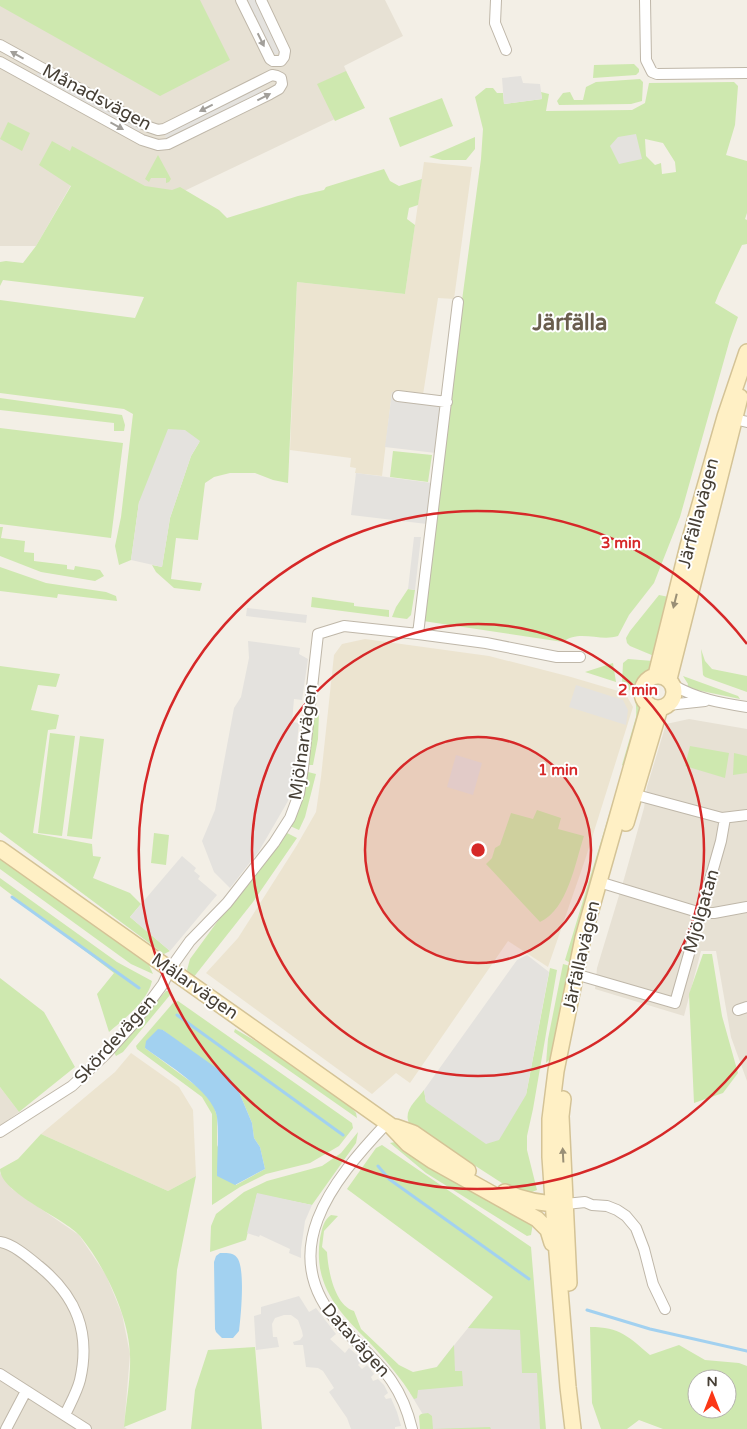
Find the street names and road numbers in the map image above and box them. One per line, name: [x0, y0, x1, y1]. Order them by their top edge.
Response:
street label: Månadsvägen: [39, 59, 155, 135]
street label: Järfällavägen: [673, 456, 723, 570]
street label: Mjölnarvägen: [284, 682, 322, 802]
street label: Mjölgatan: [679, 866, 723, 956]
street label: Järfällavägen: [558, 898, 604, 1014]
street label: Mälarvägen: [147, 948, 243, 1024]
street label: Skördevägen: [69, 990, 161, 1088]
street label: Datavägen: [317, 1298, 395, 1382]

